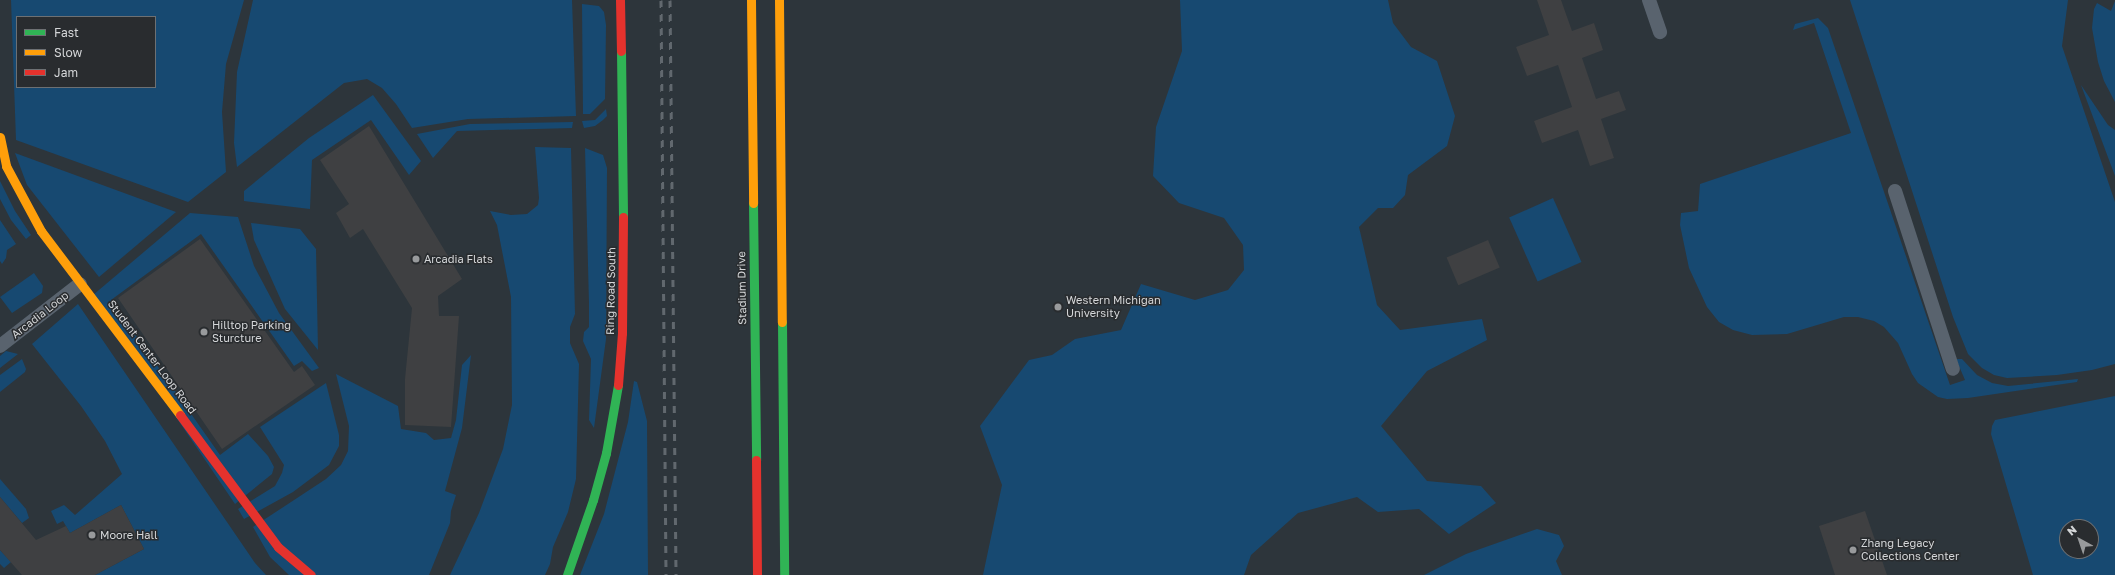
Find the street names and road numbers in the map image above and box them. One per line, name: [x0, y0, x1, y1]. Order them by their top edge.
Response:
street label: Ring Road South: [604, 247, 618, 335]
street label: Stadium Drive: [735, 251, 749, 325]
street label: Arcadia Loop: [9, 289, 71, 341]
street label: Student Center Loop Road: [105, 298, 199, 416]

